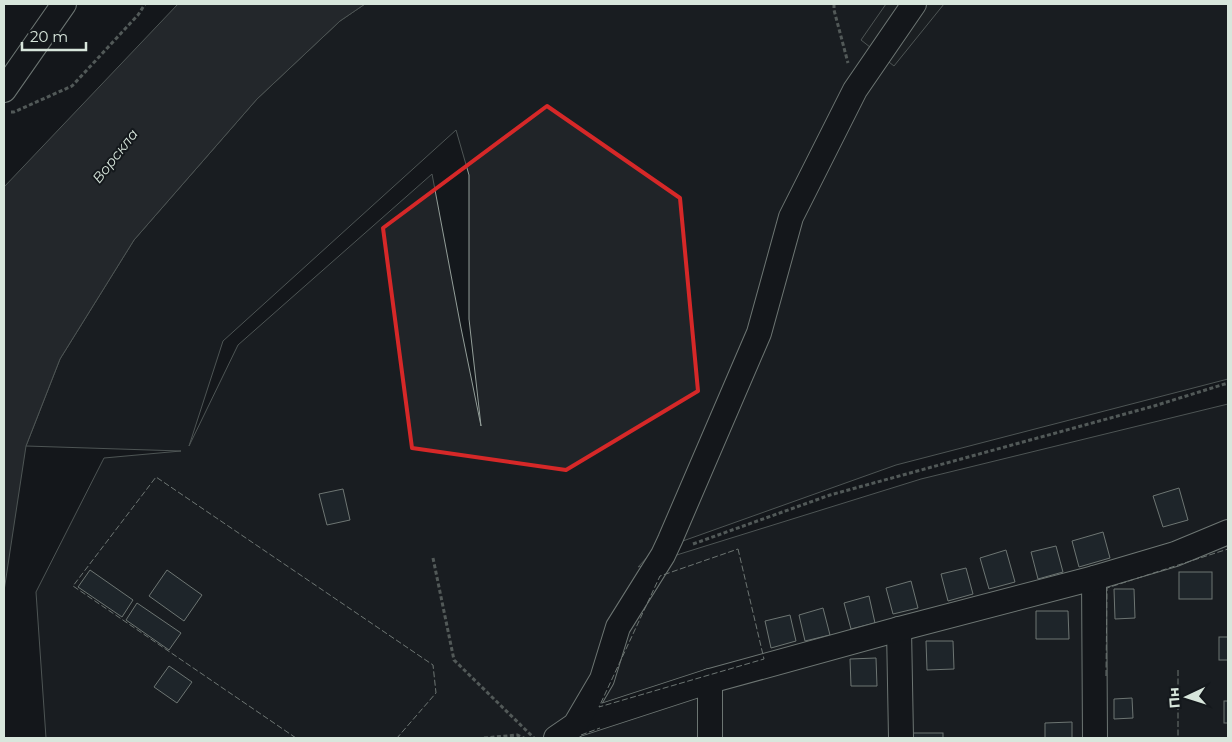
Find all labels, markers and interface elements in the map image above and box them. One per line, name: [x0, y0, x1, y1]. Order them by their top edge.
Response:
scale bar: [22, 20, 86, 52]
text: 20 m: [30, 27, 68, 46]
water label: Ворскла: [88, 125, 142, 187]
north arrow: [1162, 672, 1212, 722]
text: Пн: [1164, 687, 1184, 709]

